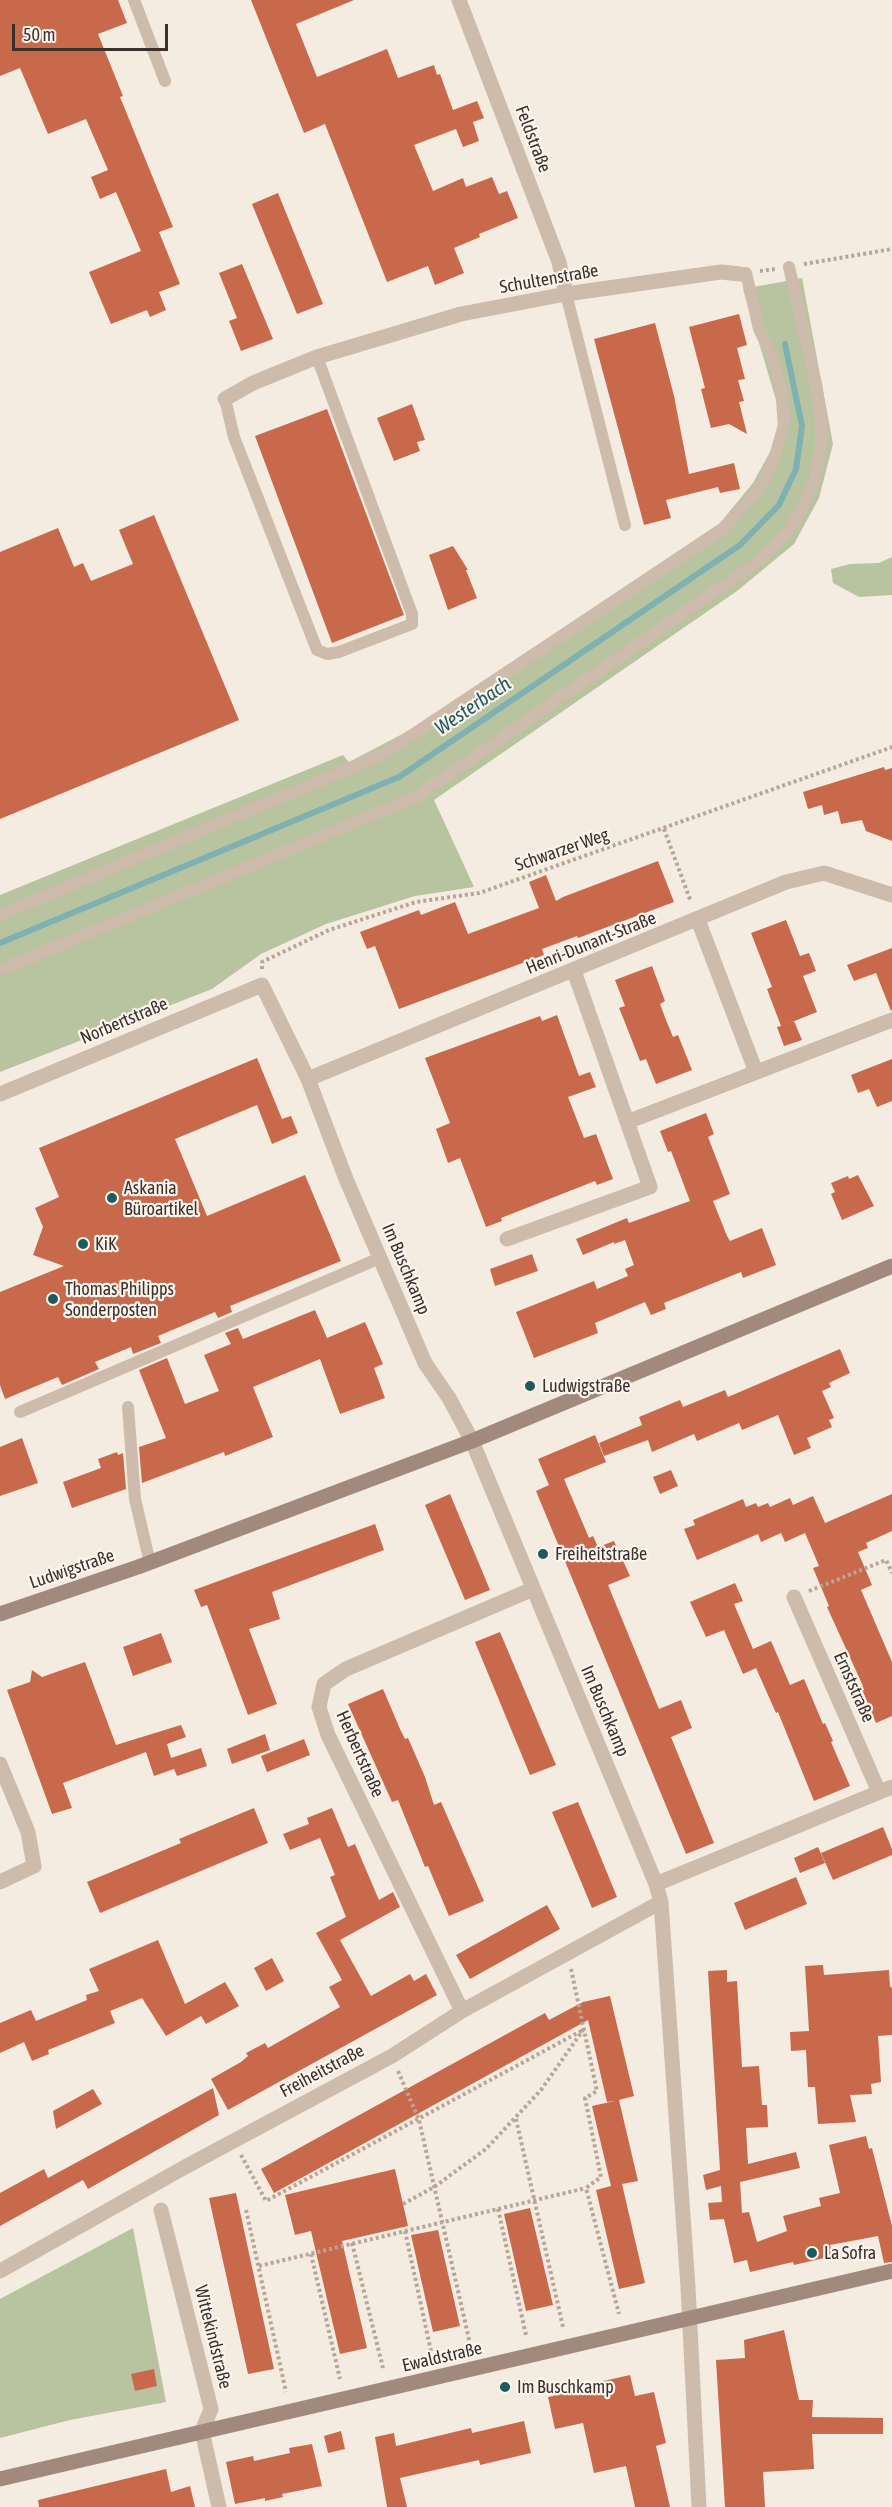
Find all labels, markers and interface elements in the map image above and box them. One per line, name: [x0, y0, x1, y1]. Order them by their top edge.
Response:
scale bar: [15, 12, 171, 50]
text: 50 m: [23, 24, 55, 45]
street label: Feldstraße: [510, 103, 556, 175]
street label: Schultenstraße: [498, 260, 600, 298]
water label: Westerbach: [430, 672, 516, 740]
street label: Schwarzer Weg: [512, 824, 612, 876]
street label: Henri-Dunant-Straße: [523, 907, 659, 979]
street label: Norbertstraße: [77, 993, 171, 1049]
place label: Askania Büroartikel: [124, 1177, 198, 1220]
marker: Askania Büroartikel: [105, 1191, 119, 1205]
street label: Im Buschkamp: [377, 1220, 435, 1318]
place label: KiK: [95, 1233, 117, 1255]
marker: KiK: [76, 1237, 90, 1251]
place label: Thomas Philipps Sonderposten: [65, 1278, 174, 1320]
marker: Thomas Philipps Sonderposten: [46, 1292, 60, 1306]
place label: Ludwigstraße: [542, 1375, 630, 1397]
marker: Ludwigstraße: [523, 1379, 537, 1393]
place label: Freiheitstraße: [555, 1543, 647, 1565]
street label: Ludwigstraße: [27, 1544, 117, 1594]
marker: Freiheitstraße: [536, 1547, 550, 1561]
street label: Ernststraße: [829, 1648, 879, 1726]
street label: Im Buschkamp: [576, 1662, 634, 1760]
street label: Herbertstraße: [331, 1707, 389, 1801]
street label: Freiheitstraße: [276, 2040, 368, 2102]
place label: La Sofra: [824, 2242, 876, 2264]
marker: La Sofra: [805, 2246, 819, 2260]
street label: Wittekindstraße: [190, 2283, 236, 2391]
street label: Ewaldstraße: [400, 2337, 484, 2377]
place label: Im Buschkamp: [517, 2376, 614, 2398]
marker: Im Buschkamp: [498, 2380, 512, 2394]

